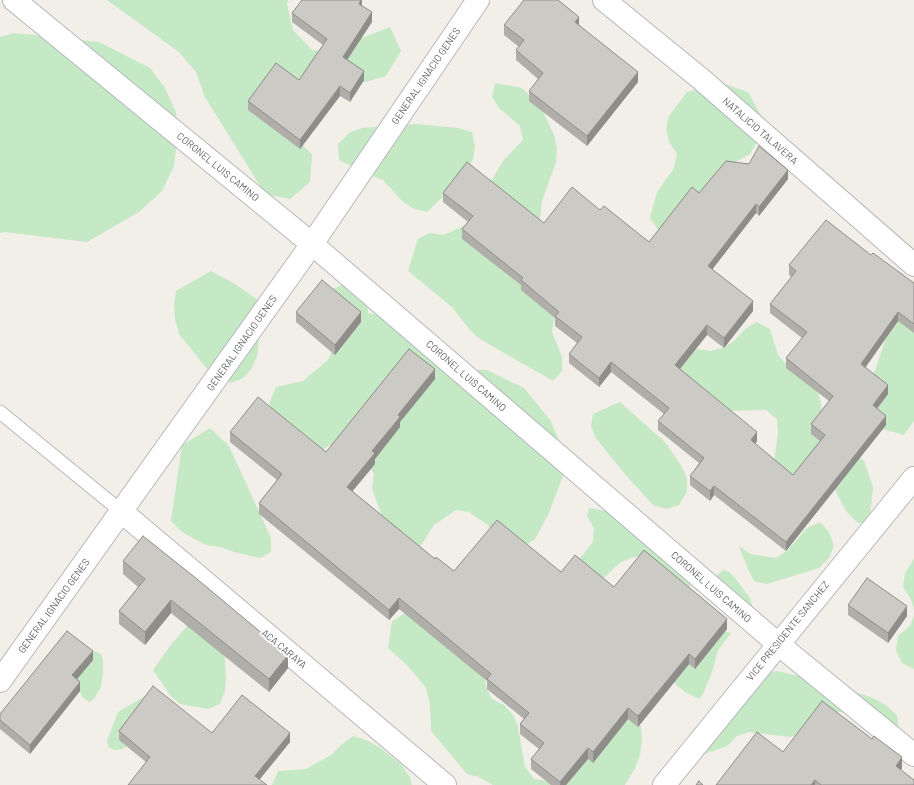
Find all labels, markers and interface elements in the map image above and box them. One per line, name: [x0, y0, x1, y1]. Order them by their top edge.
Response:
street label: GENERAL IGNACIO GENES: [389, 25, 463, 127]
street label: NATALICIO TALAVERA: [720, 95, 800, 167]
street label: CORONEL LUIS CAMINO: [174, 130, 262, 204]
street label: GENERAL IGNACIO GENES: [204, 293, 280, 393]
street label: CORONEL LUIS CAMINO: [423, 338, 509, 414]
street label: CORONEL LUIS CAMINO: [668, 549, 754, 625]
street label: GENERAL IGNACIO GENES: [16, 556, 92, 656]
street label: VICE PRESIDENTE SANCHEZ: [744, 579, 832, 683]
street label: ACA CARAYA: [259, 627, 309, 671]

